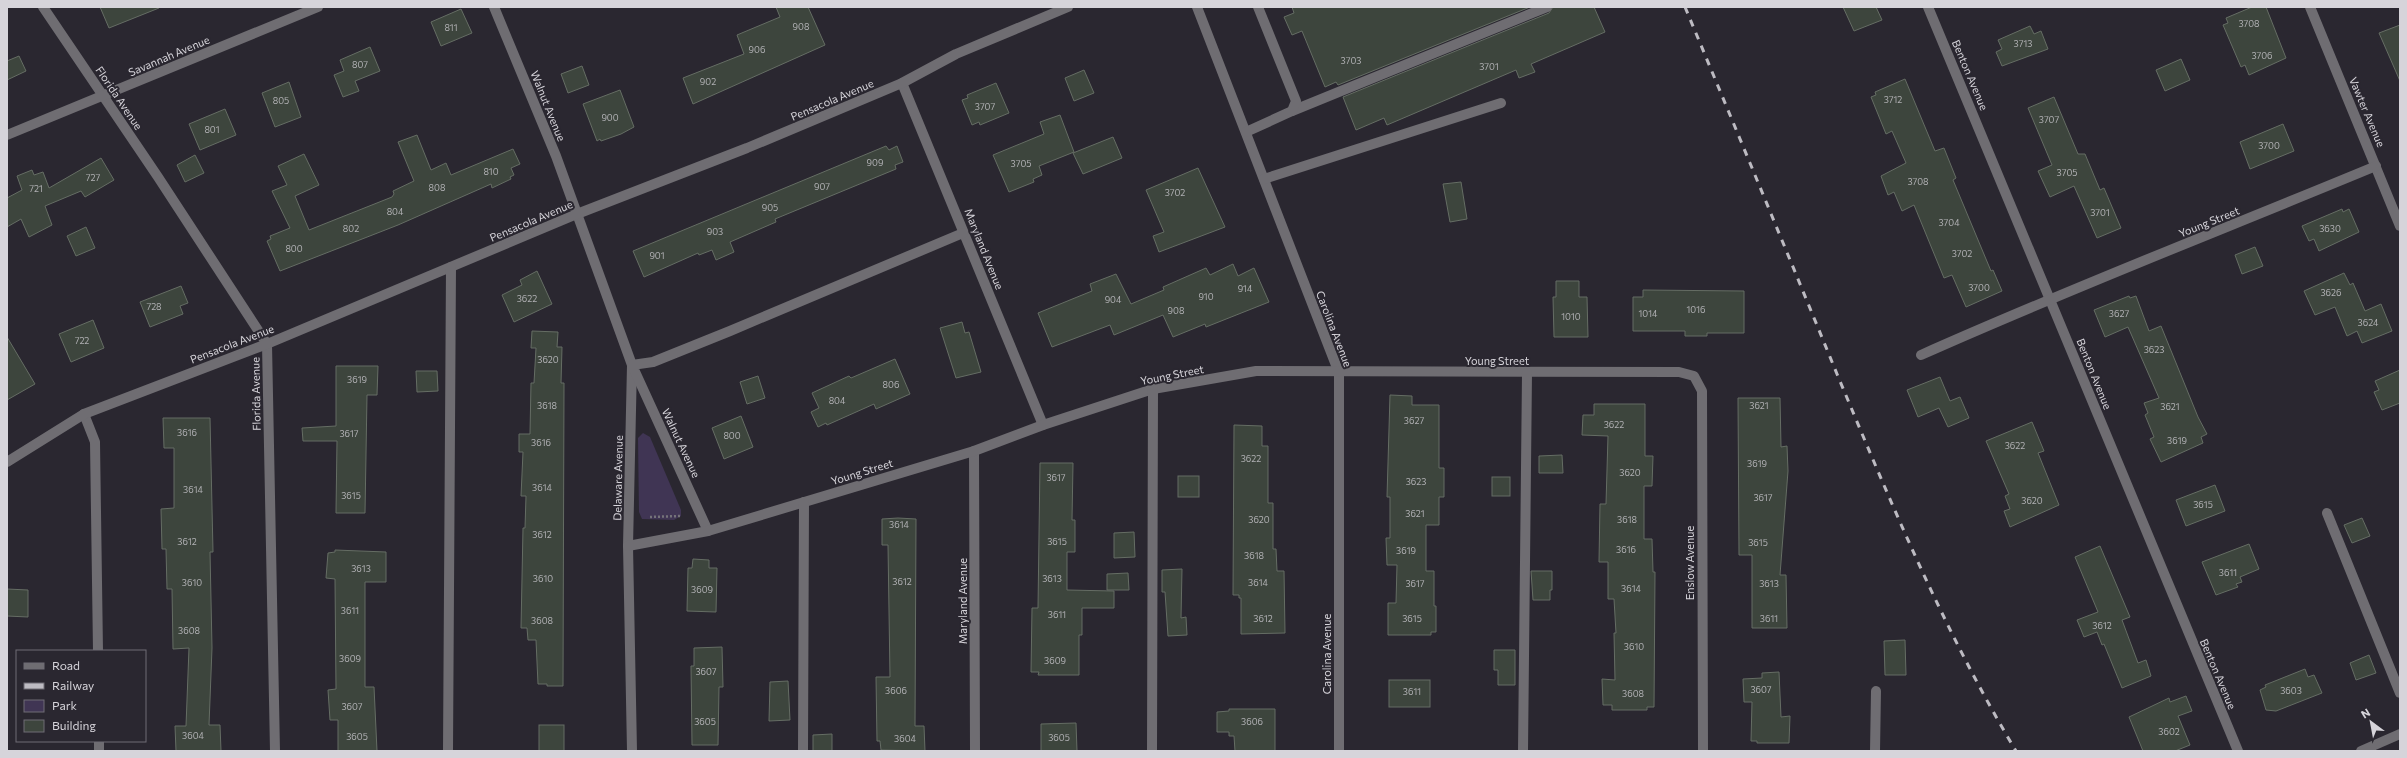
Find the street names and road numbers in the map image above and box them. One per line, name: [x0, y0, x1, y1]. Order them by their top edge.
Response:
street label: Savannah Avenue: [126, 33, 211, 78]
street label: Benton Avenue: [1950, 38, 1991, 112]
street label: Florida Avenue: [93, 64, 146, 132]
street label: Walnut Avenue: [528, 69, 569, 143]
street label: Vawter Avenue: [2347, 75, 2388, 149]
street label: Pensacola Avenue: [788, 76, 875, 123]
street label: Pensacola Avenue: [487, 197, 574, 244]
street label: Young Street: [2177, 203, 2242, 240]
street label: Maryland Avenue: [962, 206, 1007, 291]
street label: Carolina Avenue: [1314, 289, 1355, 369]
street label: Pensacola Avenue: [188, 321, 276, 366]
street label: Benton Avenue: [2074, 336, 2115, 411]
street label: Young Street: [1465, 354, 1530, 367]
street label: Florida Avenue: [248, 357, 263, 431]
street label: Young Street: [1139, 362, 1205, 387]
street label: Walnut Avenue: [660, 406, 703, 480]
street label: Delaware Avenue: [610, 435, 625, 521]
street label: Young Street: [829, 456, 895, 487]
street label: Enslow Avenue: [1683, 526, 1696, 600]
street label: Maryland Avenue: [956, 558, 969, 644]
street label: Carolina Avenue: [1320, 614, 1333, 694]
street label: Benton Avenue: [2198, 637, 2239, 711]

